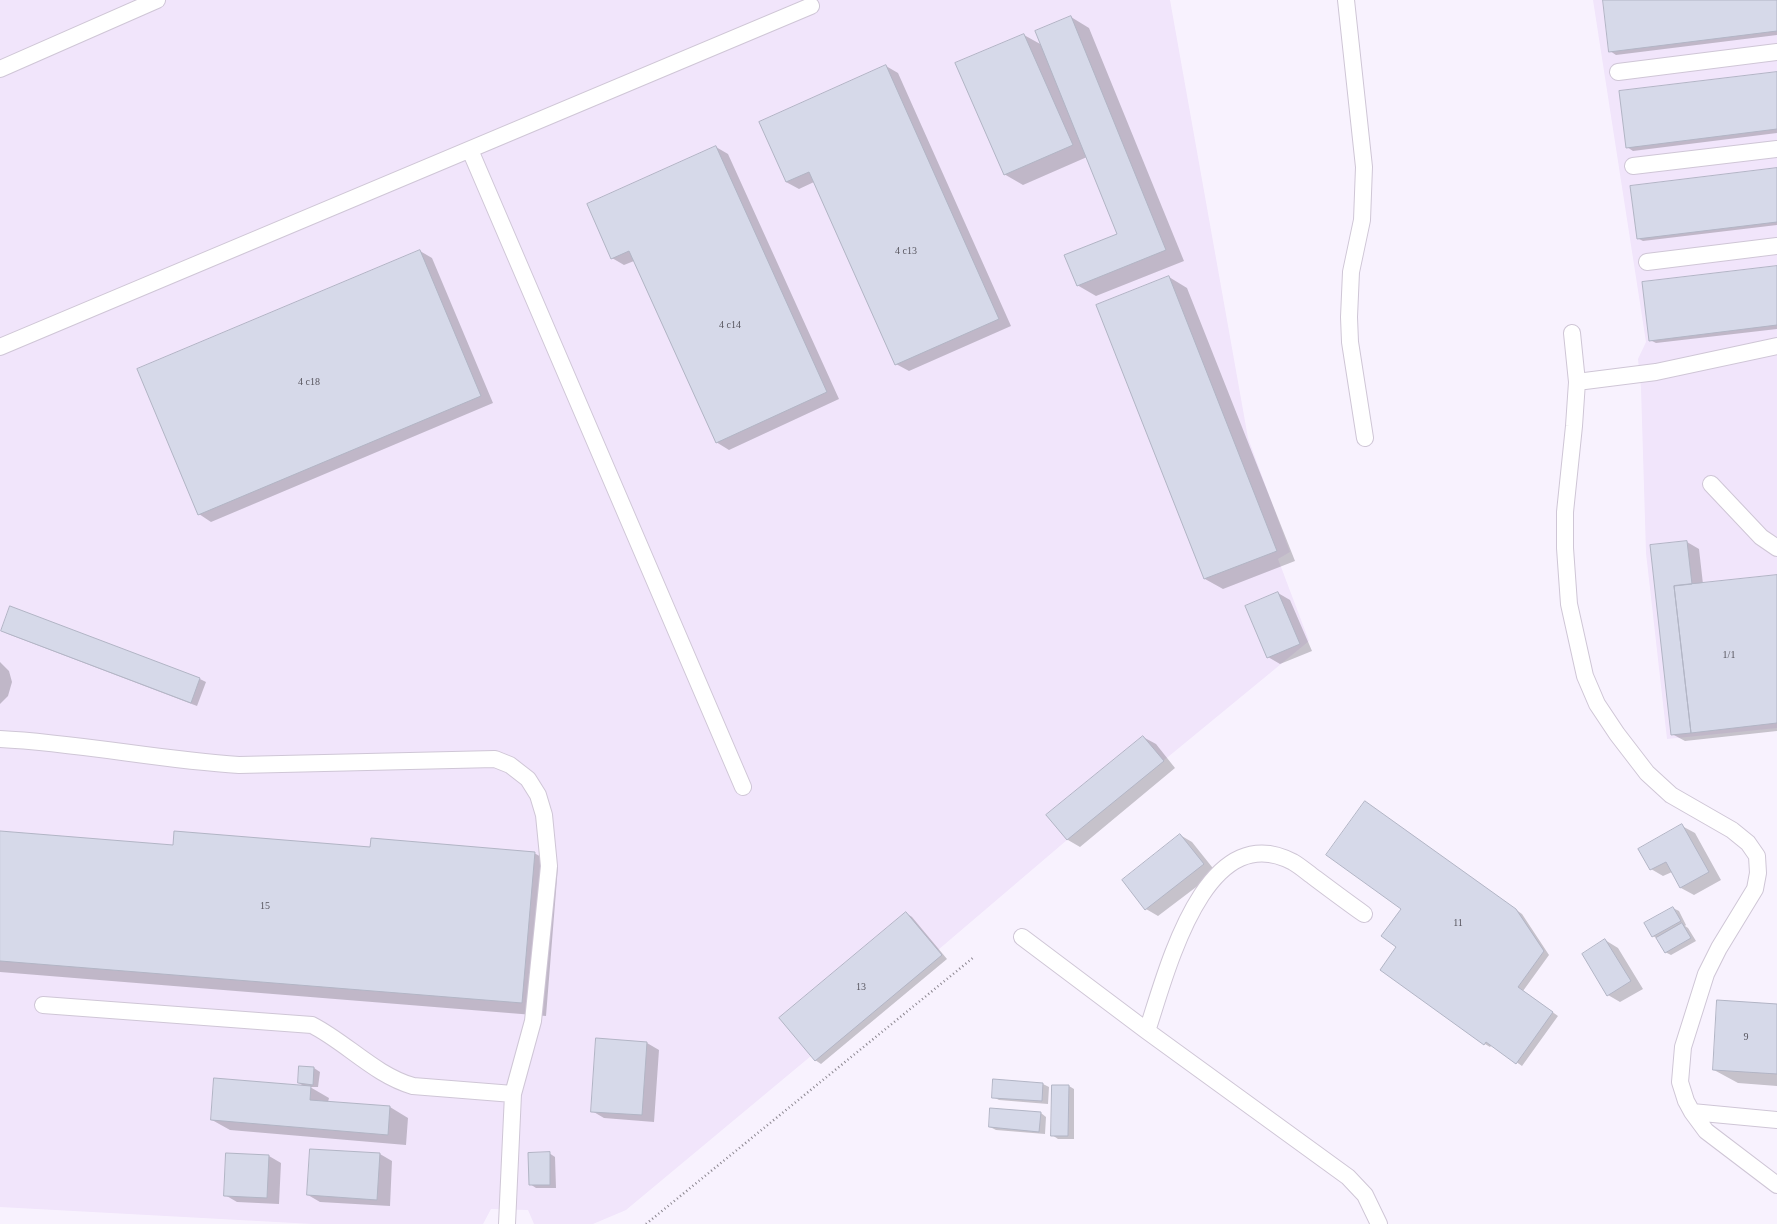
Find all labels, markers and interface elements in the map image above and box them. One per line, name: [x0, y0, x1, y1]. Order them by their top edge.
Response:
house number: 4 с13: [895, 245, 917, 257]
house number: 4 с14: [719, 319, 741, 331]
house number: 4 с18: [298, 376, 320, 388]
house number: 1/1: [1723, 649, 1735, 661]
house number: 15: [260, 900, 270, 912]
house number: 11: [1453, 917, 1463, 929]
house number: 13: [856, 981, 866, 993]
house number: 9: [1744, 1031, 1748, 1043]

